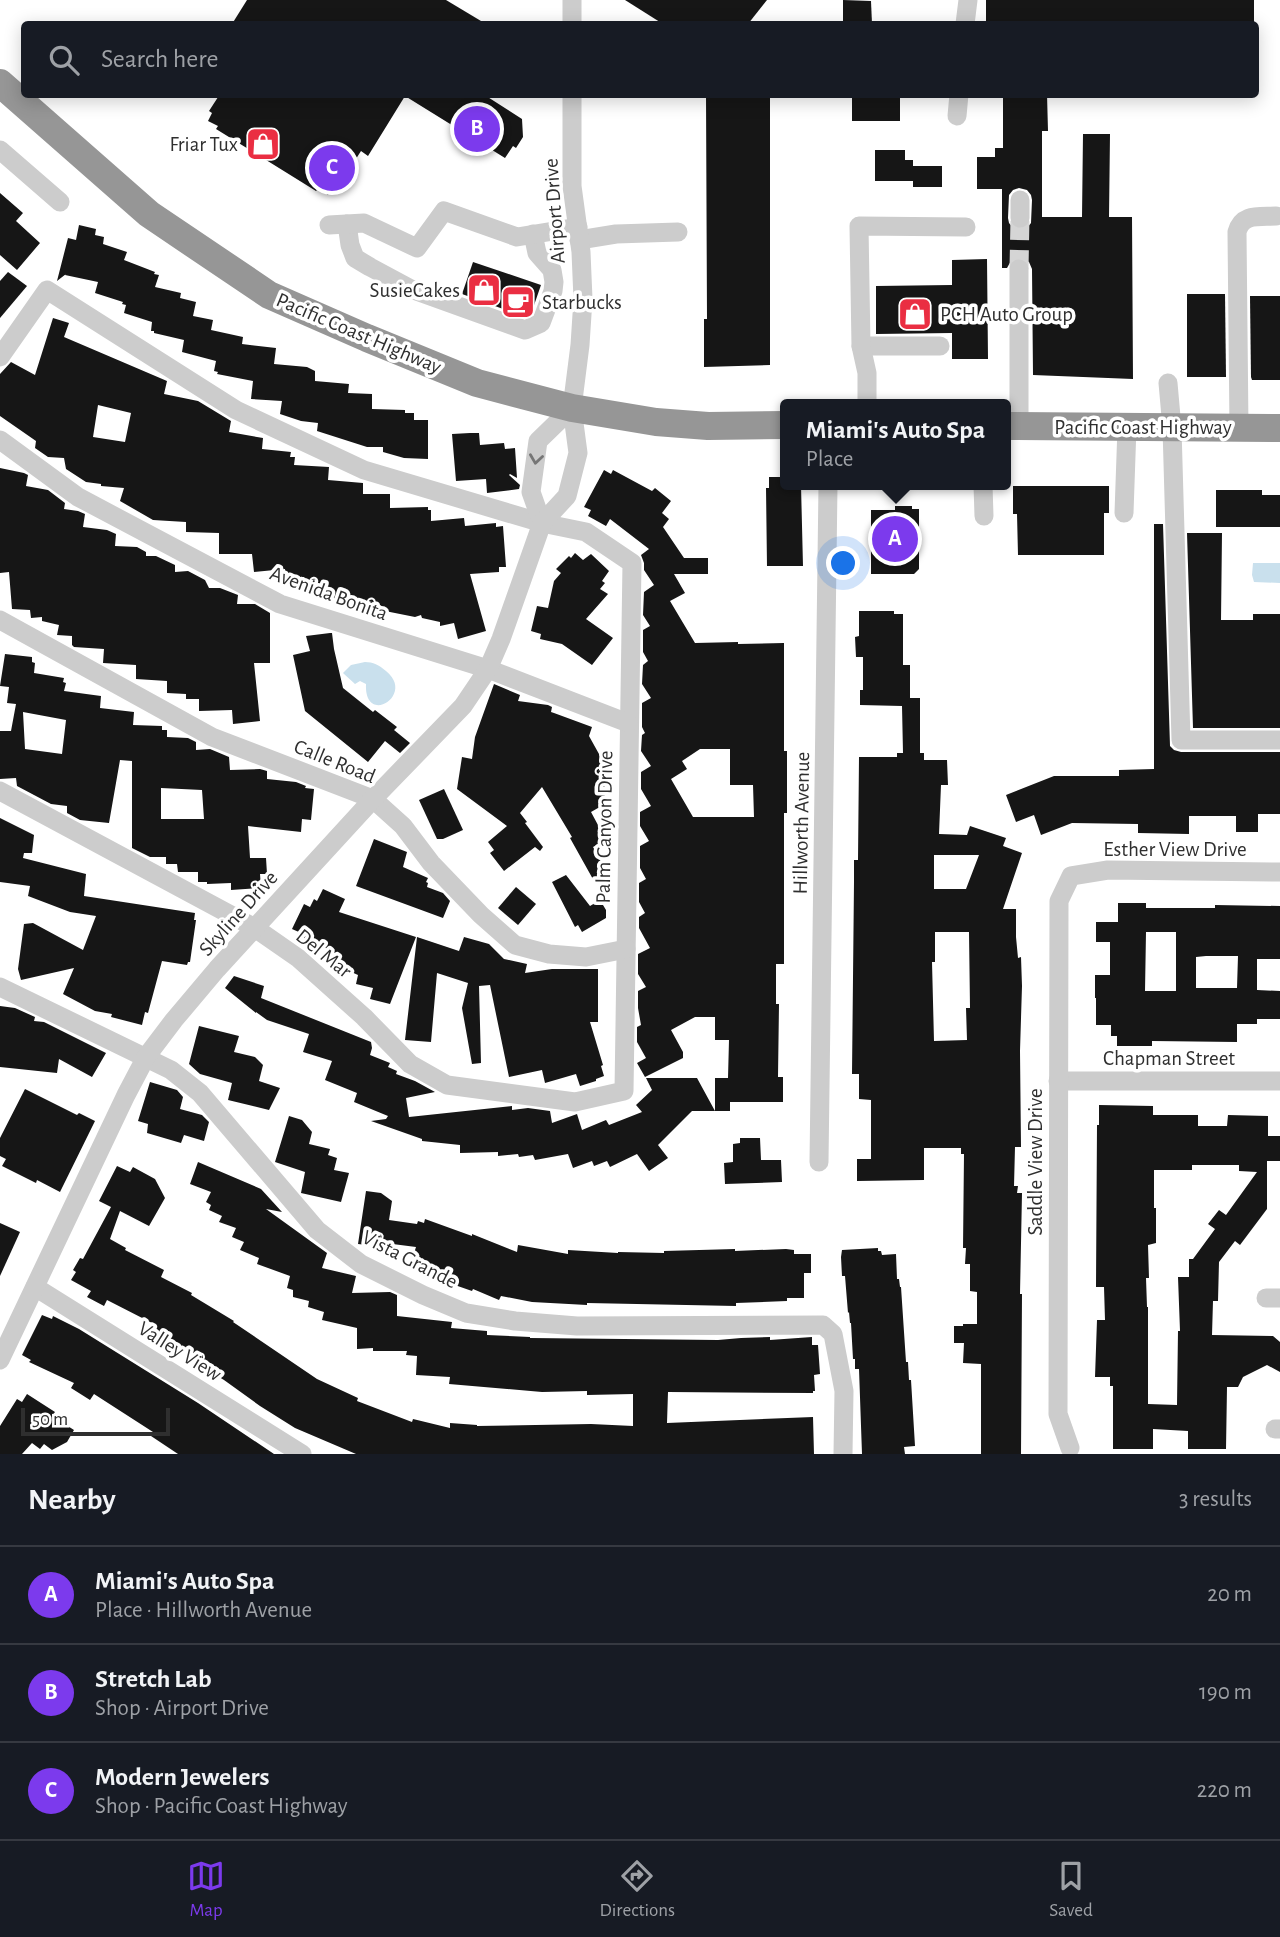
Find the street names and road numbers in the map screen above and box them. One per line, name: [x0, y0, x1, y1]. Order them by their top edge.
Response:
street label: Airport Drive: [540, 158, 569, 264]
street label: Pacific Coast Highway: [273, 289, 445, 378]
street label: Pacific Coast Highway: [1054, 417, 1232, 438]
street label: Avenida Bonita: [267, 562, 391, 625]
street label: Calle Road: [291, 736, 379, 787]
street label: Palm Canyon Drive: [593, 750, 616, 904]
street label: Hillworth Avenue: [790, 751, 813, 895]
street label: Esther View Drive: [1103, 839, 1247, 860]
street label: Skyline Drive: [195, 867, 282, 960]
street label: Del Mar: [292, 925, 356, 982]
street label: Chapman Street: [1103, 1048, 1235, 1069]
street label: Saddle View Drive: [1025, 1088, 1046, 1236]
street label: Vista Grande: [359, 1226, 461, 1292]
street label: Valley View: [134, 1318, 225, 1385]

